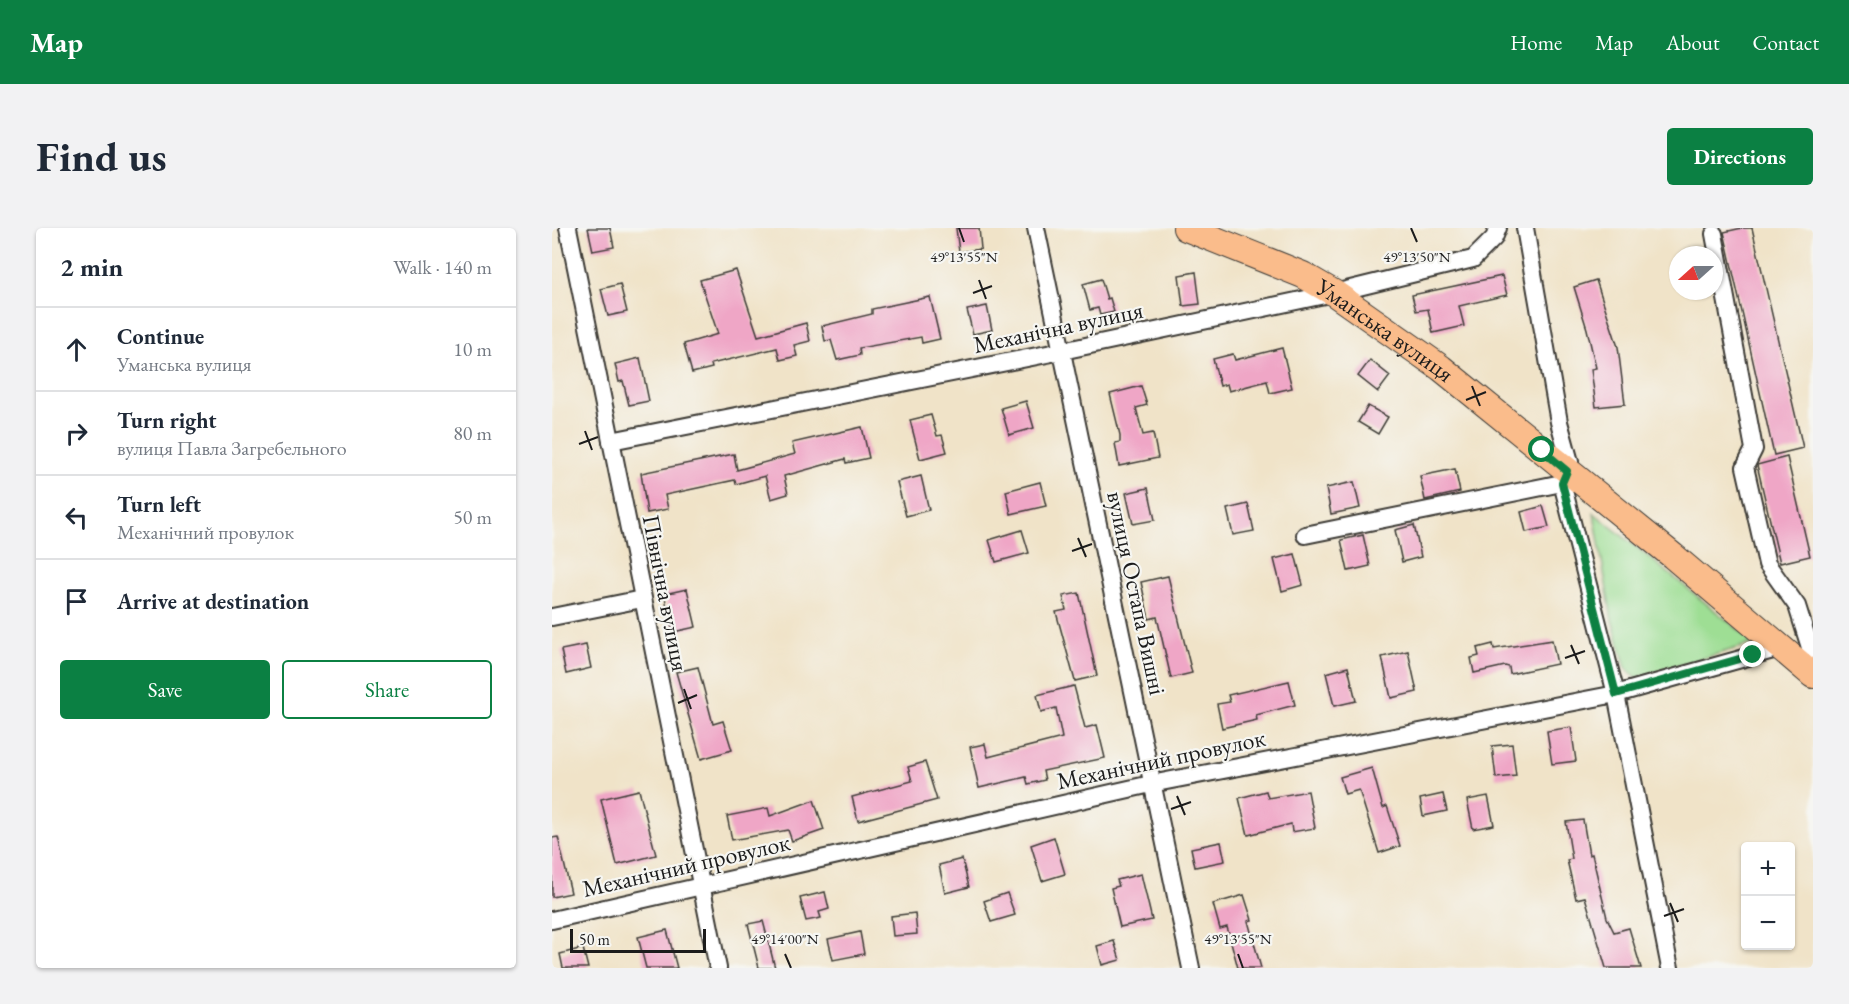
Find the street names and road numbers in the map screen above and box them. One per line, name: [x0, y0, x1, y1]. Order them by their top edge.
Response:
street label: Уманська вулиця: [1310, 270, 1461, 389]
street label: Механічна вулиця: [970, 294, 1146, 360]
street label: вулиця Остапа Вишні: [1100, 488, 1174, 698]
street label: Північна вулиця: [636, 512, 696, 674]
street label: Механічний провулок: [1054, 722, 1269, 796]
street label: Механічний провулок: [579, 826, 794, 904]

